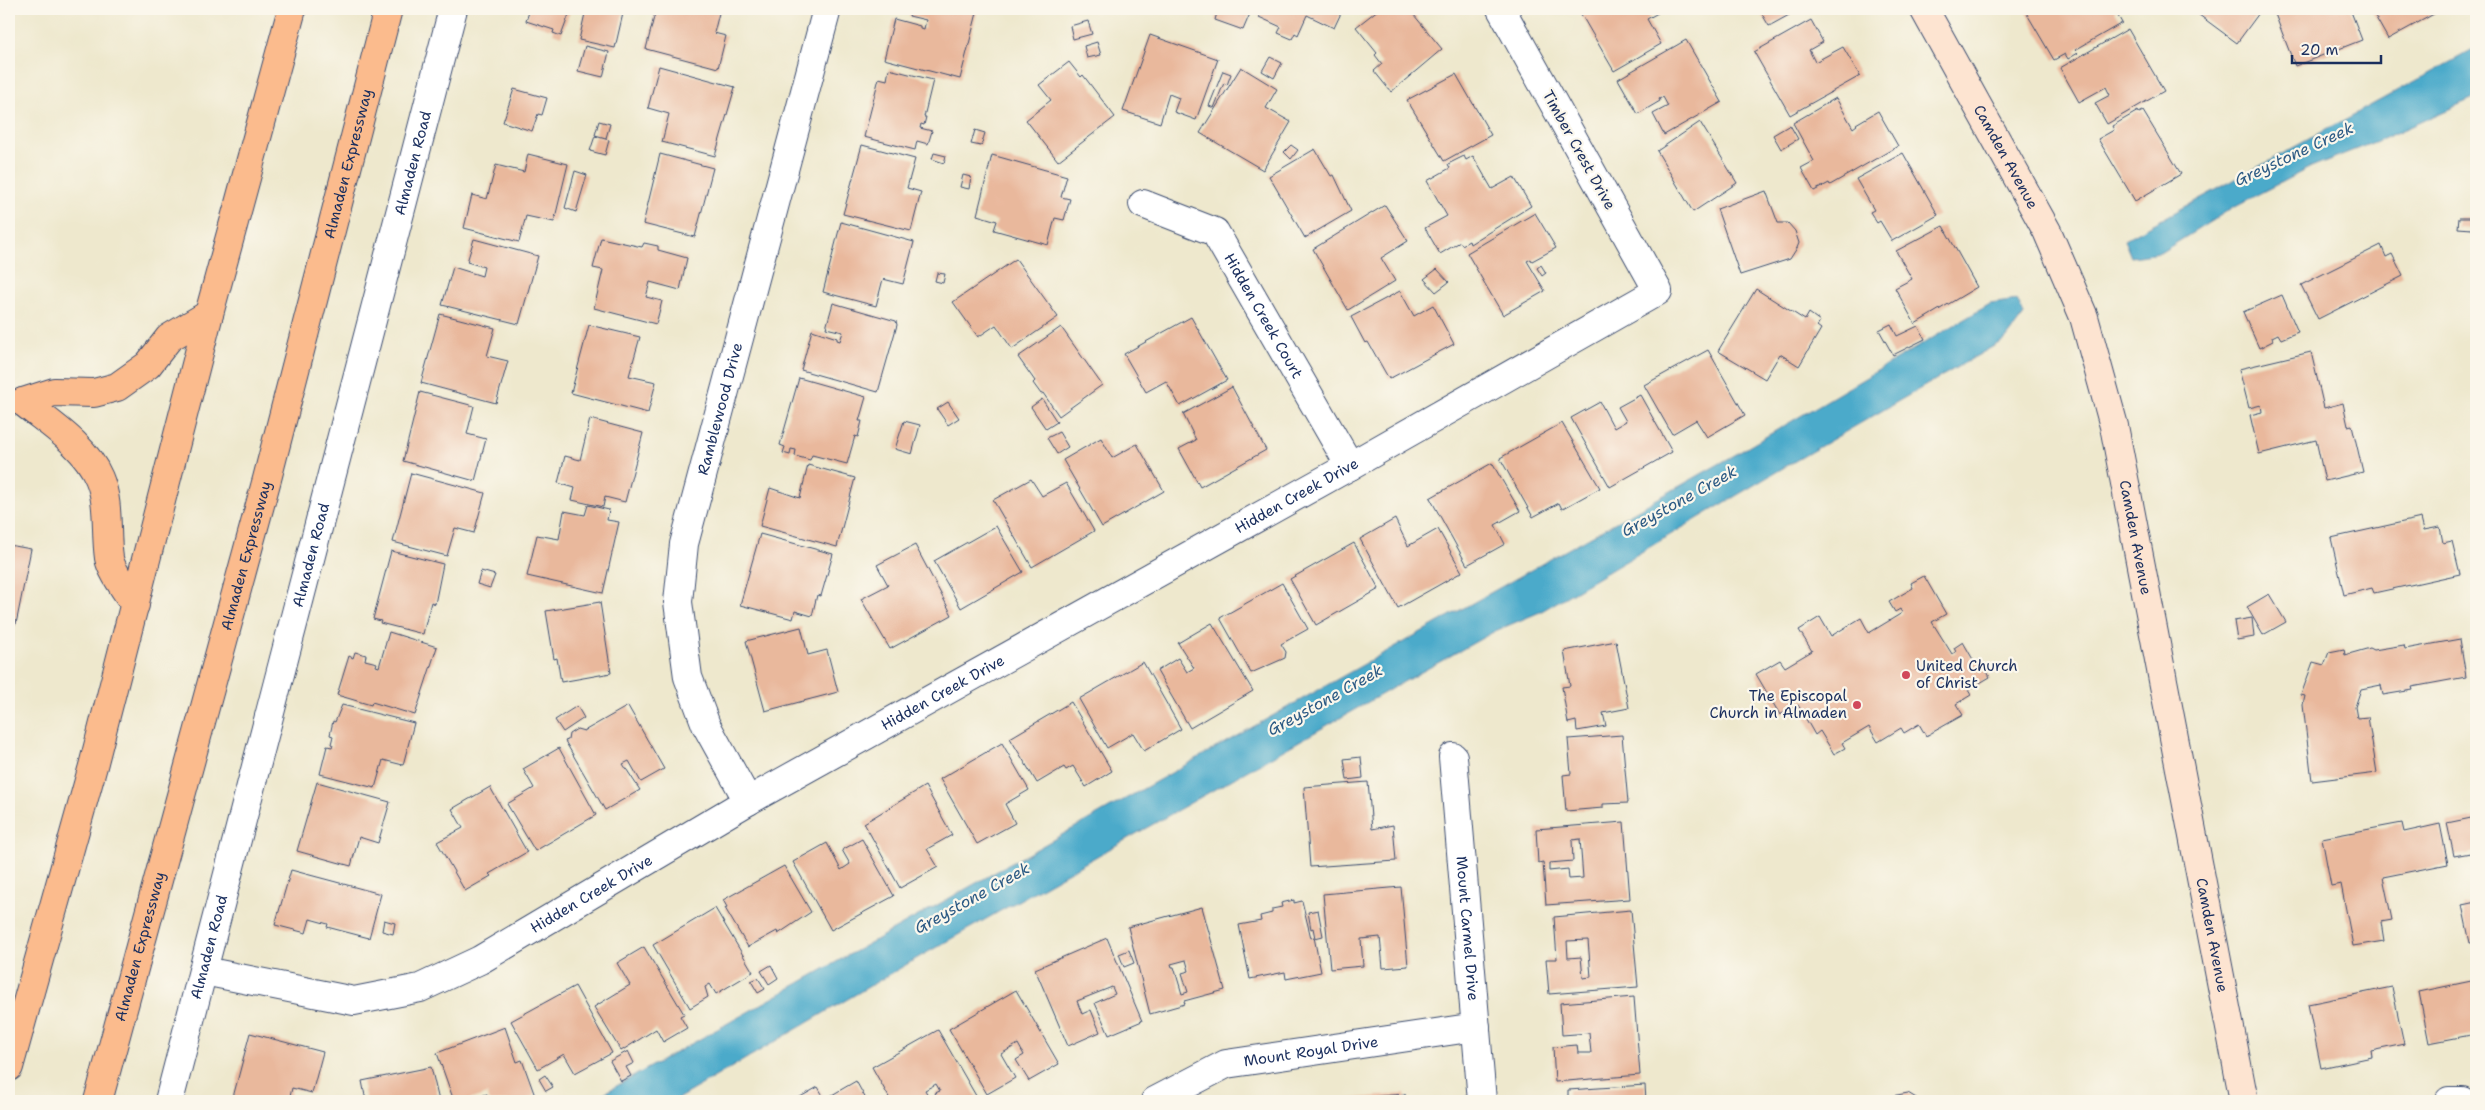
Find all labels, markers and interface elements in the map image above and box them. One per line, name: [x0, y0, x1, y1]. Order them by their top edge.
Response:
scale bar: [2292, 32, 2381, 64]
text: 20 m: [2300, 40, 2339, 60]
street label: Almaden Expressway: [319, 87, 377, 241]
street label: Timber Crest Drive: [1538, 87, 1620, 213]
street label: Camden Avenue: [1969, 101, 2043, 213]
street label: Almaden Road: [390, 108, 436, 218]
water label: Greystone Creek: [2231, 117, 2357, 191]
street label: Hidden Creek Court: [1219, 250, 1307, 382]
street label: Ramblewood Drive: [693, 340, 747, 477]
street label: Hidden Creek Drive: [1231, 453, 1362, 538]
water label: Greystone Creek: [1617, 461, 1741, 541]
street label: Almaden Expressway: [216, 479, 276, 633]
street label: Camden Avenue: [2115, 479, 2156, 596]
street label: Almaden Road: [288, 500, 334, 610]
street label: Hidden Creek Drive: [877, 650, 1008, 735]
place label: United Church of Christ: [1916, 656, 2018, 693]
water label: Greystone Creek: [1263, 660, 1387, 740]
marker: United Church of Christ: [1900, 669, 1912, 681]
place label: The Episcopal Church in Almaden: [1710, 686, 1847, 723]
marker: The Episcopal Church in Almaden: [1851, 699, 1863, 711]
street label: Hidden Creek Drive: [527, 850, 656, 938]
street label: Mount Carmel Drive: [1451, 855, 1484, 1002]
water label: Greystone Creek: [910, 858, 1034, 938]
street label: Almaden Expressway: [110, 869, 170, 1024]
street label: Camden Avenue: [2191, 876, 2233, 994]
street label: Almaden Road: [186, 892, 232, 1002]
street label: Mount Royal Drive: [1242, 1032, 1380, 1071]

